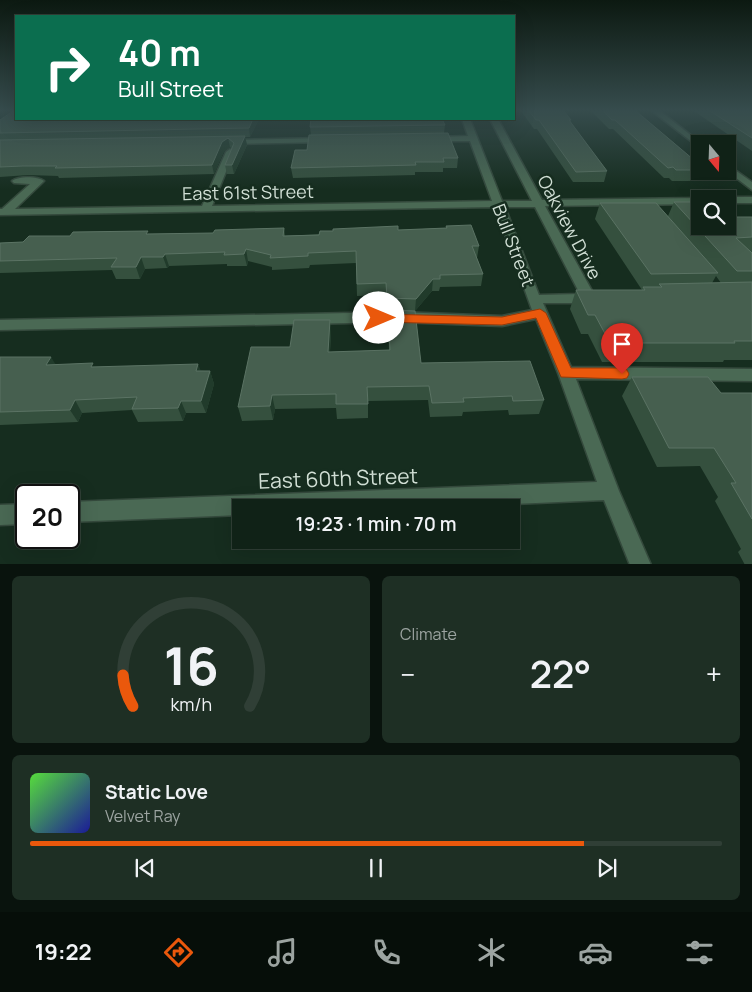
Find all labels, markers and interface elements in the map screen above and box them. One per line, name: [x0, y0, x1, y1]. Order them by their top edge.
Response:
text: 40 m: [118, 29, 201, 77]
icon: right: [35, 35, 100, 100]
text: Bull Street: [118, 74, 224, 104]
north arrow: [691, 135, 736, 180]
map controls: [691, 135, 736, 235]
street label: Oakview Drive: [532, 171, 608, 283]
street label: East 61st Street: [182, 179, 314, 205]
button: search: [691, 190, 736, 235]
street label: Bull Street: [487, 200, 541, 290]
position arrow: [352, 291, 404, 343]
pin: [601, 323, 643, 374]
icon: arrive: [608, 330, 636, 358]
street label: East 60th Street: [258, 461, 418, 495]
speed limit sign: 20: [15, 484, 80, 549]
text: 19:23 · 1 min · 70 m: [296, 511, 456, 537]
text: Climate: [400, 623, 457, 645]
text: 16: [163, 630, 219, 701]
text: 22°: [530, 647, 591, 699]
text: −: [400, 655, 415, 693]
text: +: [706, 655, 722, 693]
text: km/h: [170, 692, 212, 716]
text: Static Love: [105, 779, 208, 805]
text: Velvet Ray: [105, 805, 181, 827]
icon: previous: [131, 854, 159, 882]
icon: pause: [362, 854, 390, 882]
icon: next: [593, 854, 621, 882]
icon: directions: [161, 935, 196, 970]
icon: music: [265, 935, 300, 970]
icon: phone: [369, 935, 404, 970]
icon: climate: [474, 935, 509, 970]
icon: car: [578, 935, 613, 970]
icon: filters: [682, 935, 717, 970]
text: 19:22: [35, 937, 92, 967]

